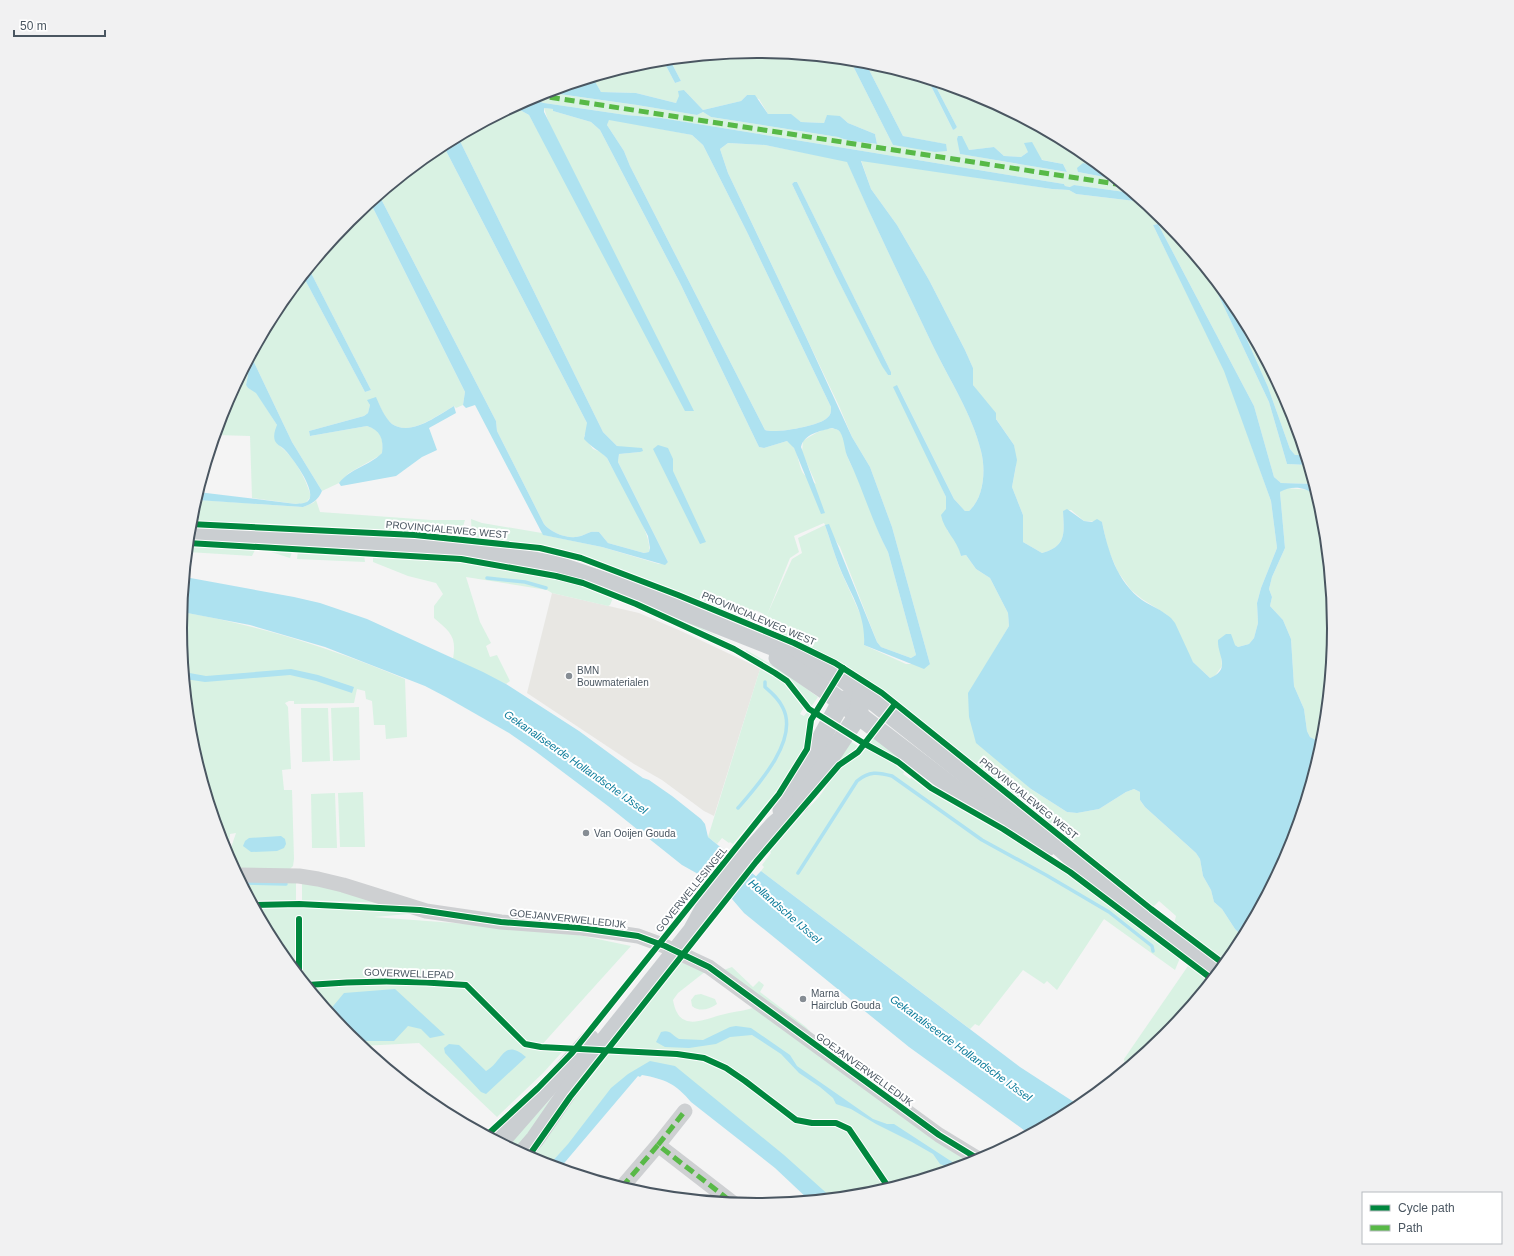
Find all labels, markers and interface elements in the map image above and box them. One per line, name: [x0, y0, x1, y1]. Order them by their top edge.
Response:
scale bar: [14, 12, 105, 38]
text: 50 m: [20, 19, 47, 33]
street label: PROVINCIALEWEG WEST: [385, 519, 509, 540]
street label: PROVINCIALEWEG WEST: [700, 589, 817, 648]
place label: BMN Bouwmaterialen: [577, 665, 649, 688]
marker: BMN Bouwmaterialen: [564, 671, 574, 681]
water label: Gekanaliseerde Hollandsche IJssel: [502, 708, 650, 817]
street label: PROVINCIALEWEG WEST: [978, 755, 1080, 841]
marker: Van Ooijen Gouda: [581, 828, 591, 838]
place label: Van Ooijen Gouda: [594, 828, 676, 839]
street label: GOVERWELLESINGEL: [654, 844, 729, 934]
water label: Hollandsche IJssel: [746, 876, 824, 946]
street label: GOEJANVERWELLEDIJK: [509, 907, 627, 930]
street label: GOVERWELLEPAD: [364, 966, 454, 981]
place label: Marna Hairclub Gouda: [811, 988, 881, 1011]
water label: Gekanaliseerde Hollandsche IJssel: [888, 993, 1034, 1104]
marker: Marna Hairclub Gouda: [798, 994, 808, 1004]
street label: GOEJANVERWELLEDIJK: [814, 1031, 916, 1108]
legend: [1362, 1192, 1502, 1244]
text: Cycle path: [1398, 1201, 1455, 1215]
text: Path: [1398, 1221, 1423, 1235]

